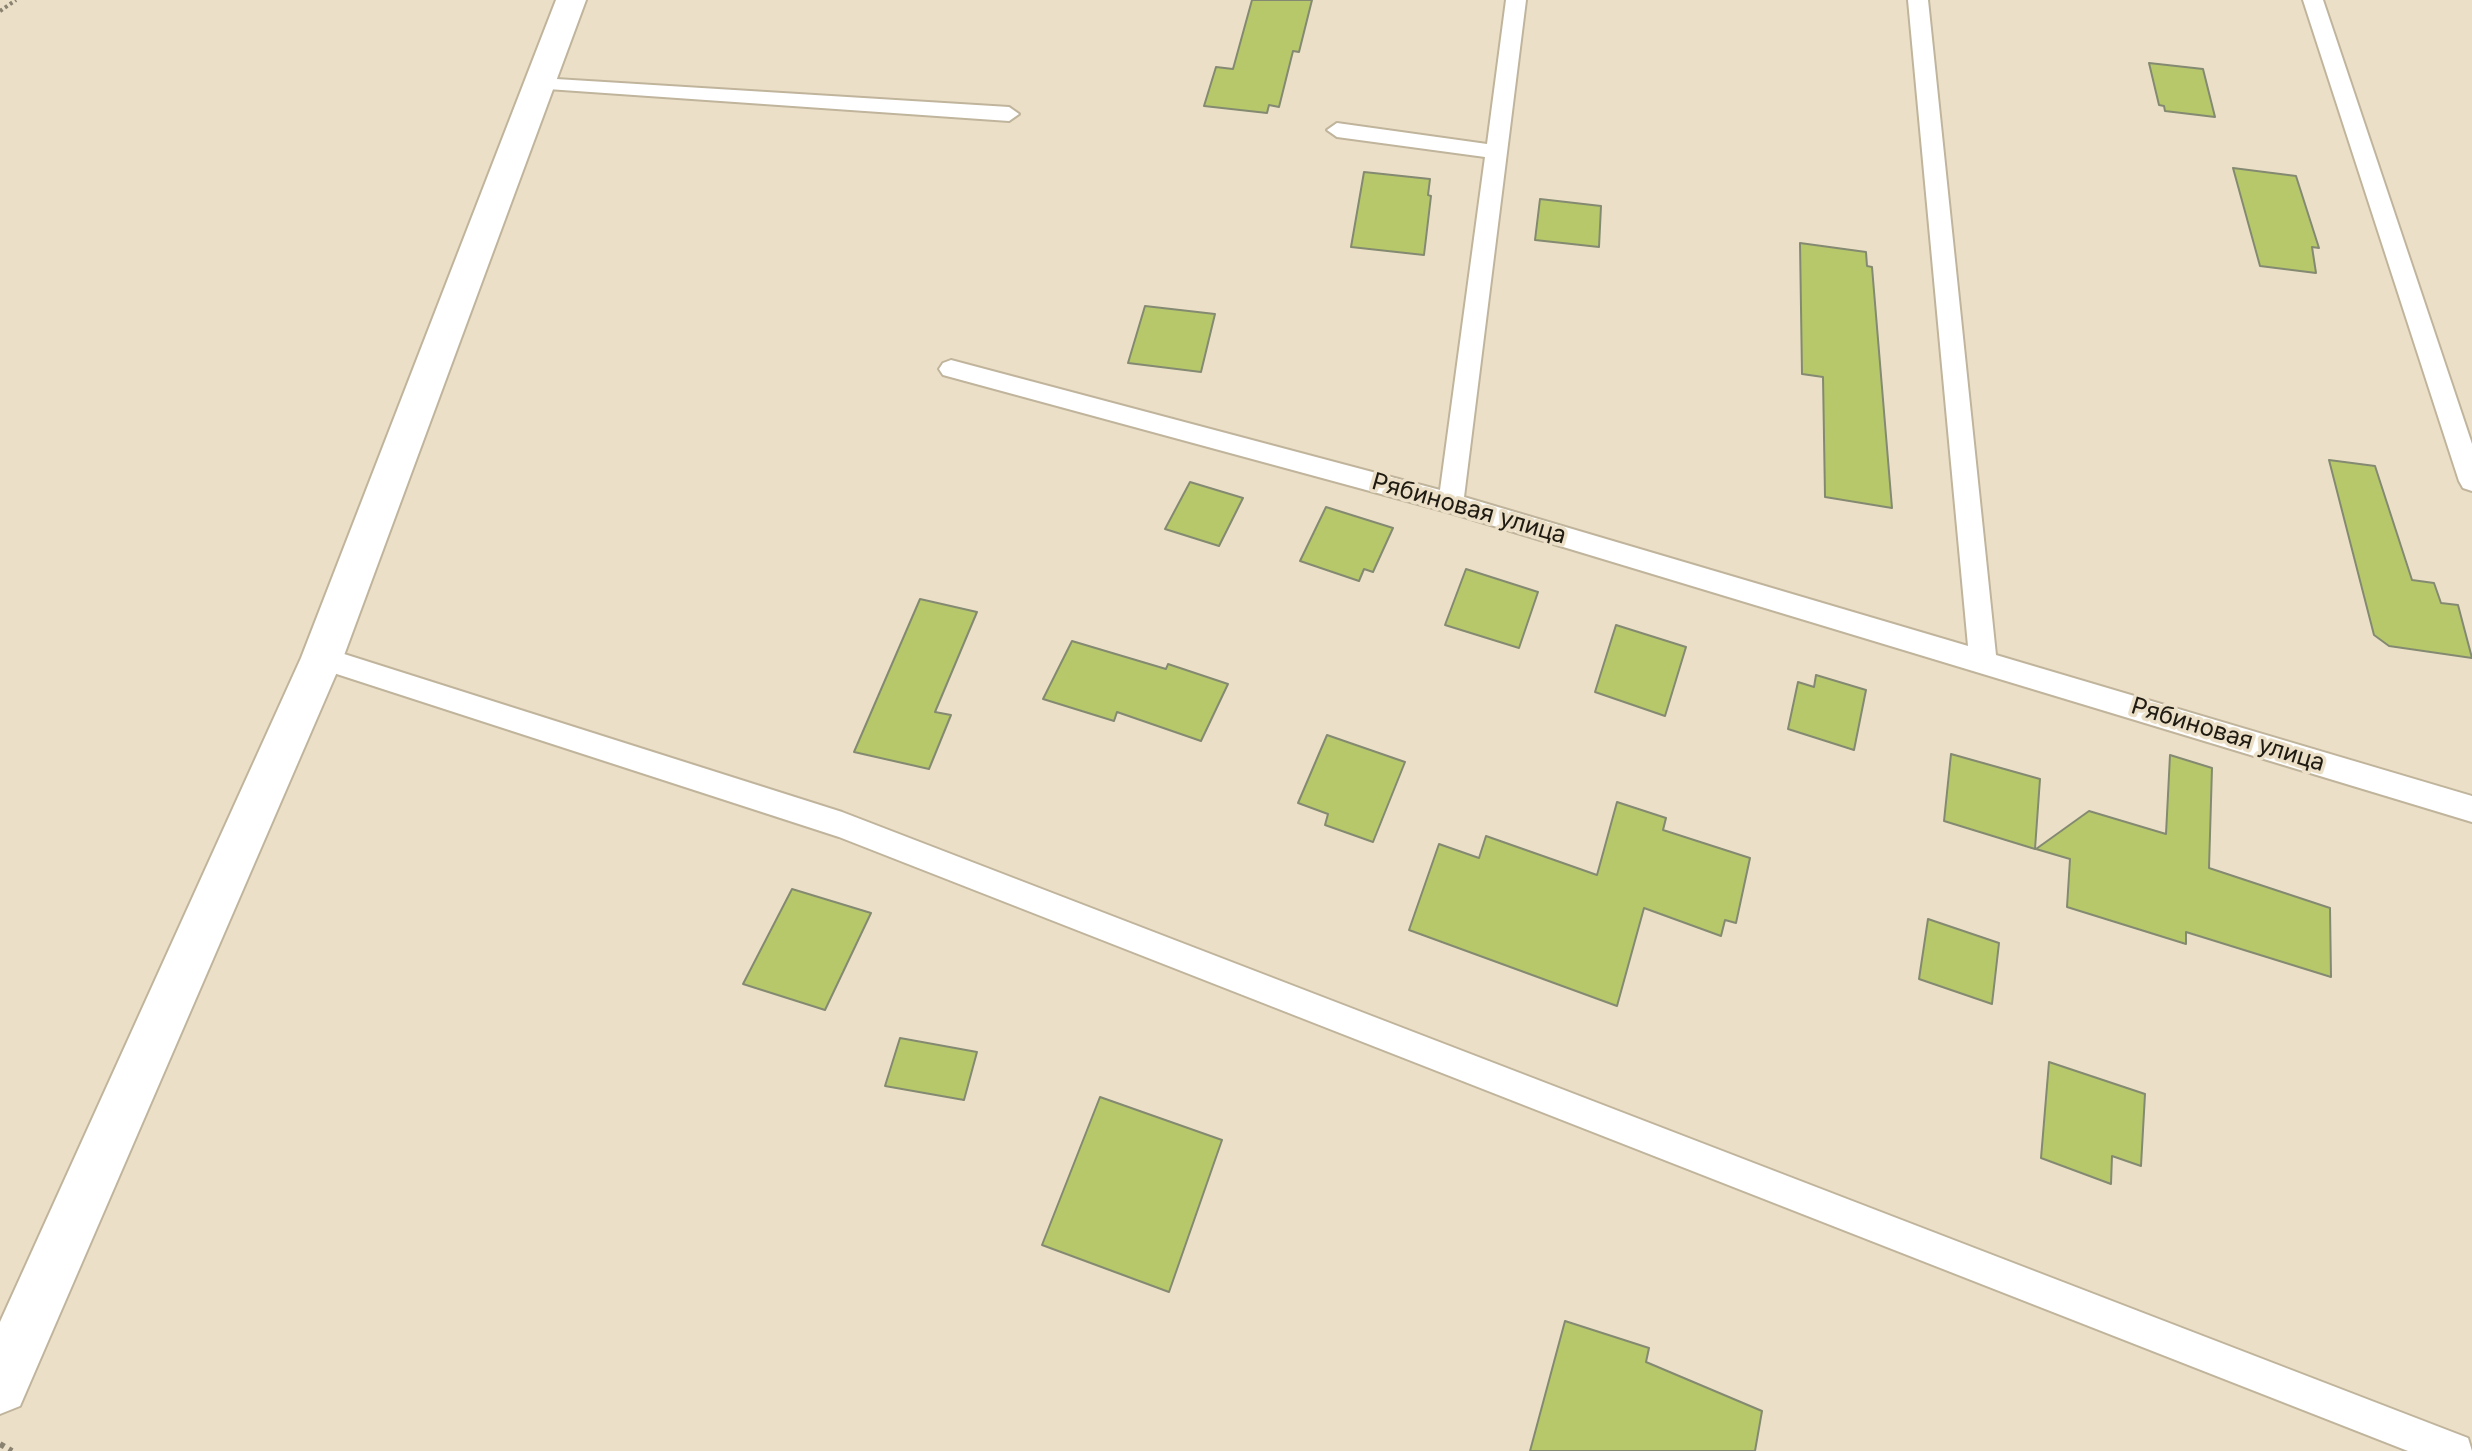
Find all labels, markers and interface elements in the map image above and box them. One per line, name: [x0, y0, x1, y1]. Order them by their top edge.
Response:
street label: Рябиновая улица: [1368, 467, 1570, 551]
street label: Рябиновая улица: [2128, 692, 2328, 778]

